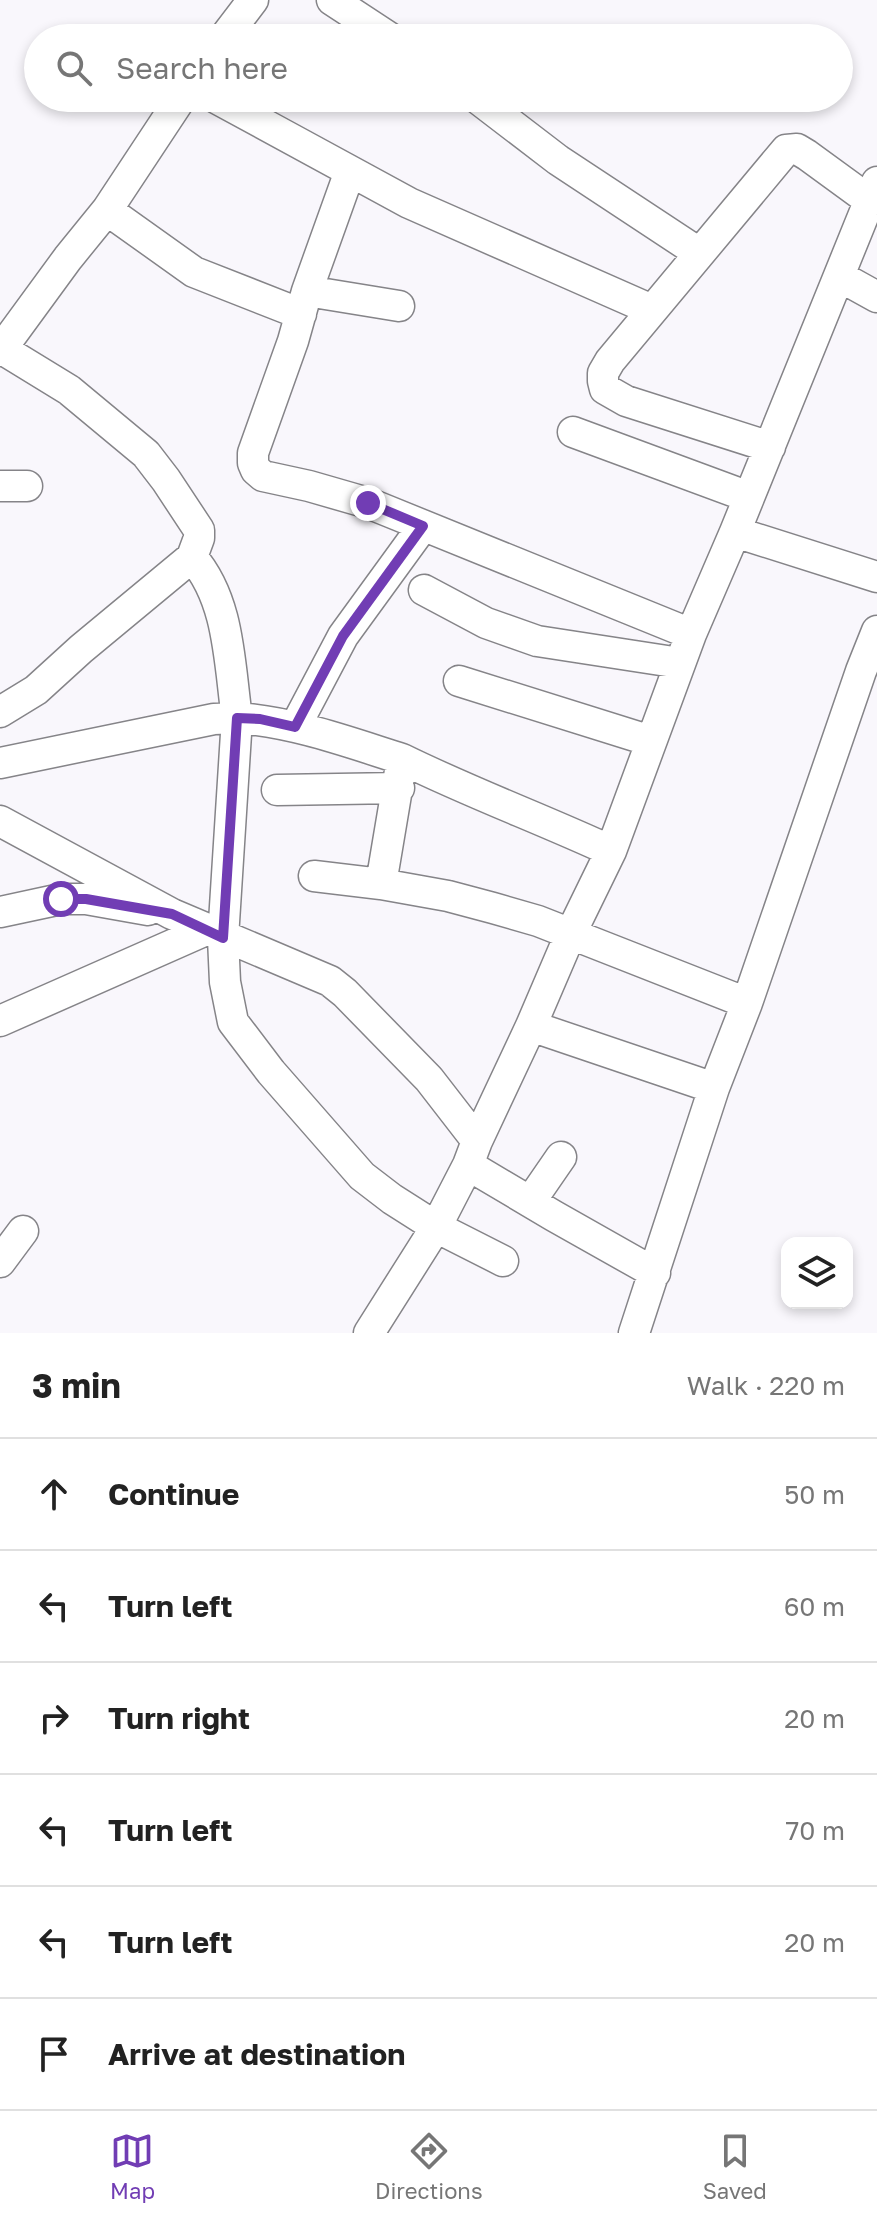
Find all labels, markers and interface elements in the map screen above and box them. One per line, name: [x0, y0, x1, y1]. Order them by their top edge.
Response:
search box: [24, 24, 853, 112]
icon: search: [52, 46, 96, 90]
text: Search here: [116, 50, 288, 86]
route end: [350, 485, 386, 521]
route start: [43, 881, 79, 917]
map controls: [781, 1237, 853, 1309]
button: layers: [781, 1237, 853, 1309]
text: 3 min: [32, 1365, 121, 1405]
text: Walk · 220 m: [687, 1370, 845, 1401]
icon: ahead: [32, 1472, 76, 1516]
text: Continue: [108, 1476, 239, 1512]
text: 50 m: [784, 1479, 845, 1510]
icon: left: [32, 1584, 76, 1628]
text: Turn left: [108, 1588, 233, 1624]
text: 60 m: [784, 1591, 845, 1622]
icon: right: [32, 1696, 76, 1740]
text: Turn right: [108, 1700, 250, 1736]
text: 20 m: [784, 1703, 845, 1734]
icon: left: [32, 1808, 76, 1852]
text: Turn left: [108, 1812, 233, 1848]
text: 70 m: [786, 1815, 845, 1846]
icon: left: [32, 1920, 76, 1964]
text: Turn left: [108, 1924, 233, 1960]
text: 20 m: [784, 1927, 845, 1958]
icon: arrive: [32, 2032, 76, 2076]
text: Arrive at destination: [108, 2036, 405, 2072]
tab: Map: [110, 2129, 155, 2204]
tab: Directions: [375, 2129, 483, 2204]
tab: Saved: [703, 2129, 767, 2204]

